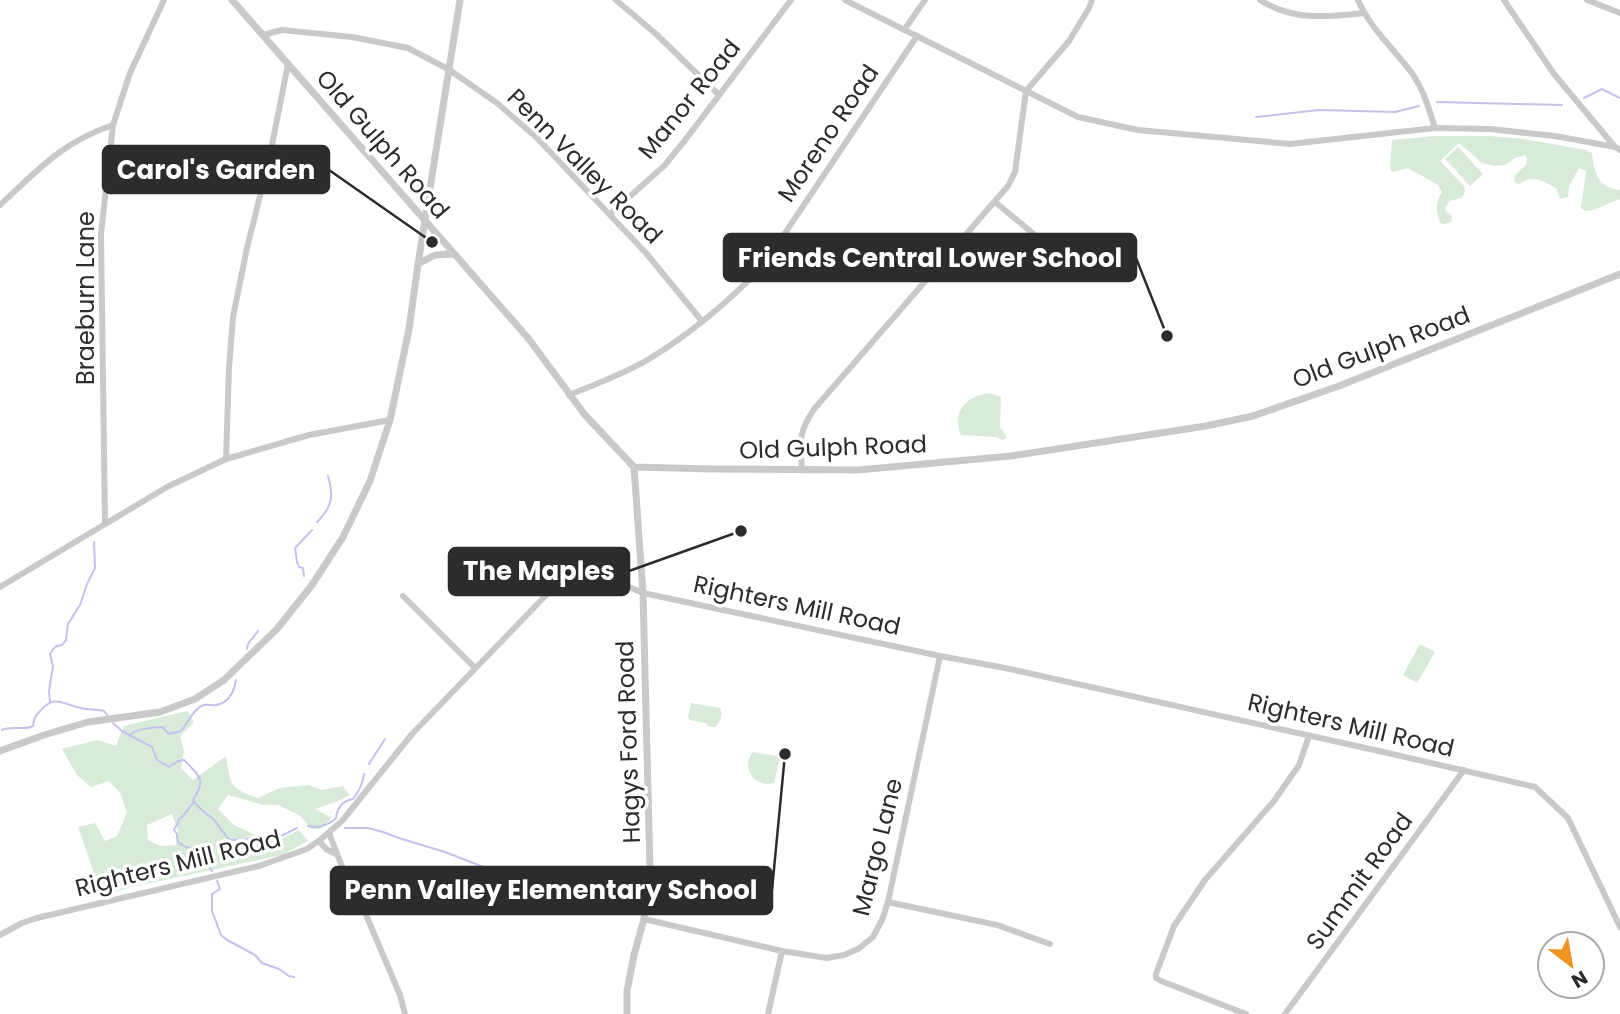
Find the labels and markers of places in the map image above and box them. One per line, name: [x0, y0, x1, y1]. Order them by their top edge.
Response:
callout: Carol's Garden: [103, 146, 329, 193]
callout: Friends Central Lower School: [724, 234, 1136, 281]
callout: The Maples: [449, 548, 629, 595]
callout: Penn Valley Elementary School: [331, 867, 772, 914]

